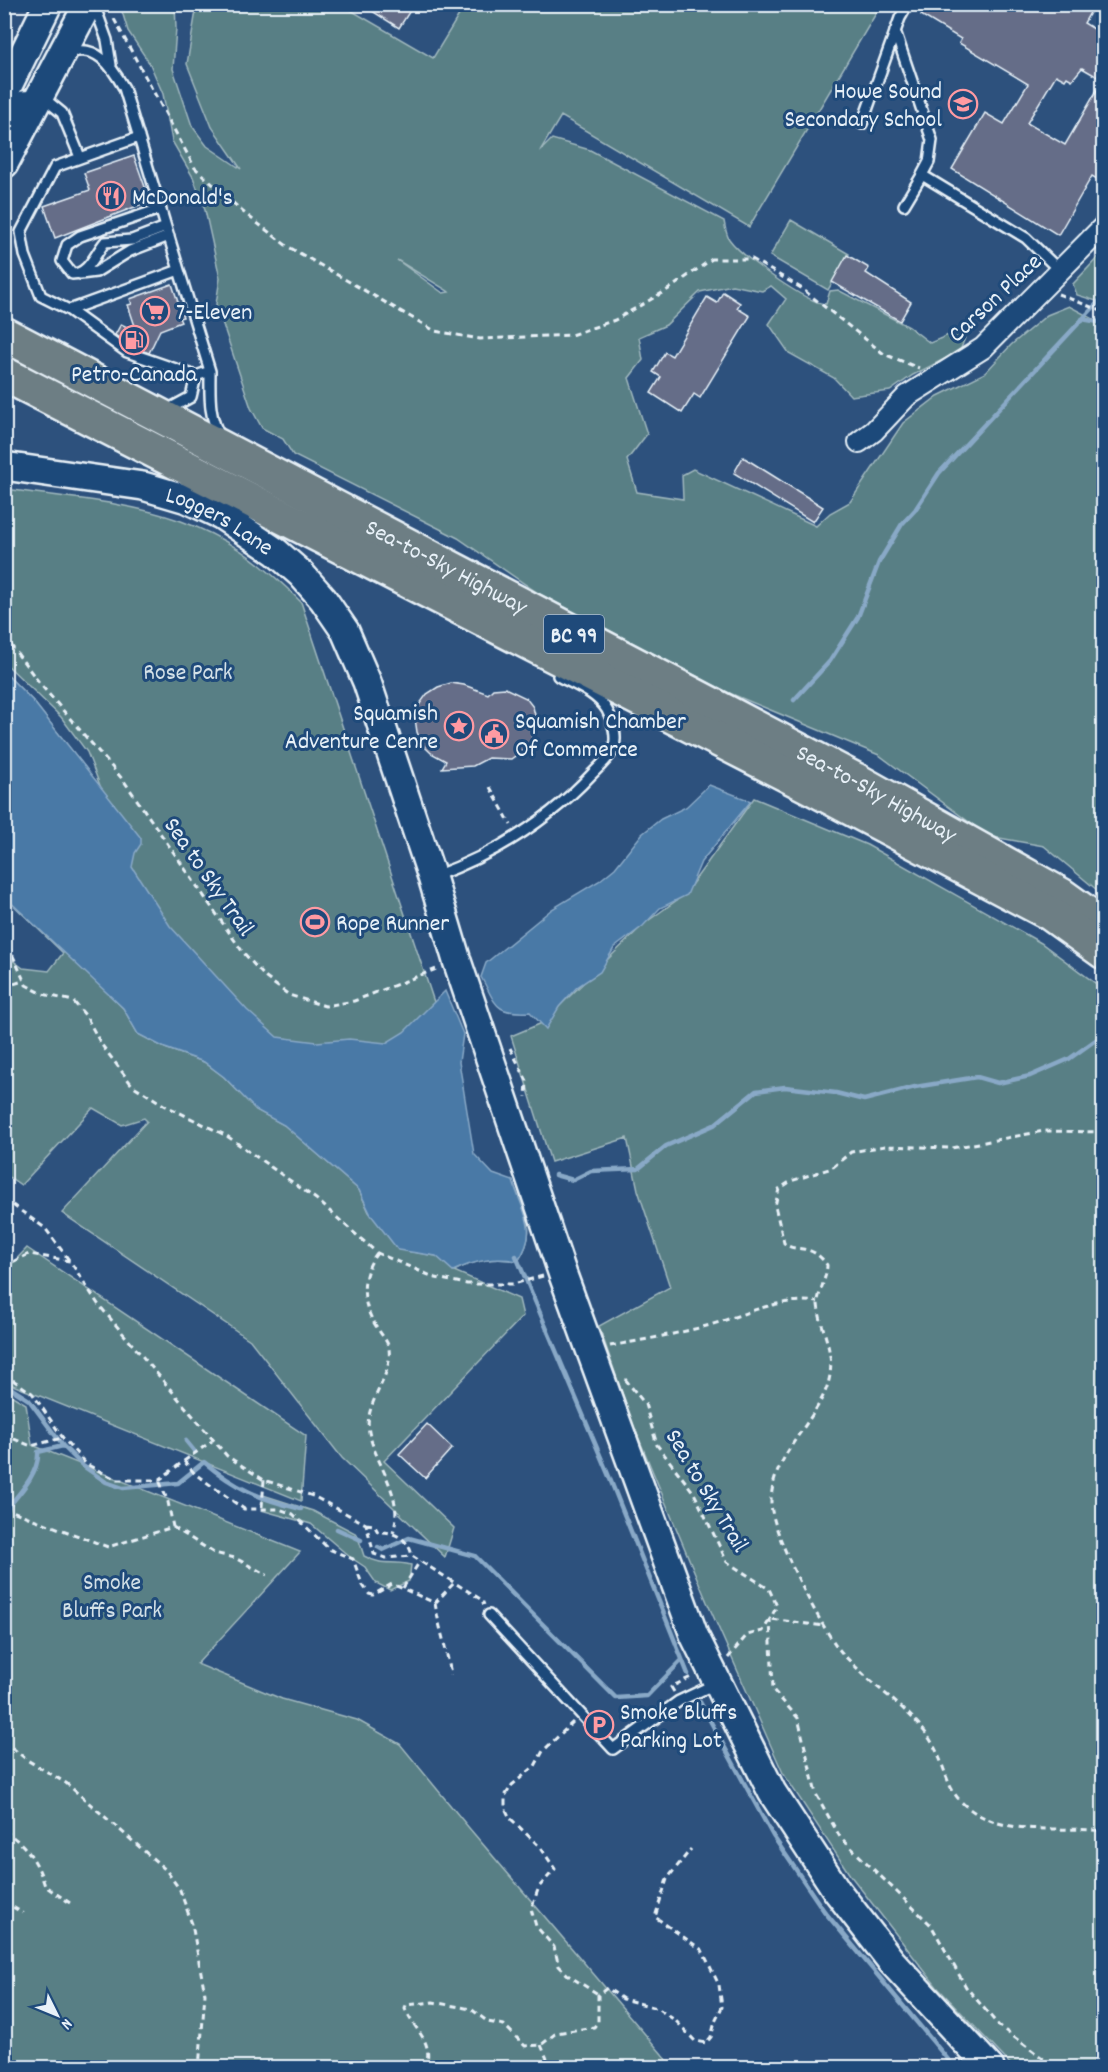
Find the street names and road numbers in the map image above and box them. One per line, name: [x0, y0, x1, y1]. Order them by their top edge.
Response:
street label: Carson Place: [941, 247, 1051, 352]
street label: Loggers Lane: [161, 480, 279, 566]
street label: Sea-to-Sky Highway: [359, 512, 534, 626]
road number: BC 99: [544, 615, 604, 653]
street label: Sea-to-Sky Highway: [789, 737, 963, 854]
street label: Sea to Sky Trail: [154, 811, 261, 944]
street label: Sea to Sky Trail: [655, 1423, 756, 1560]

